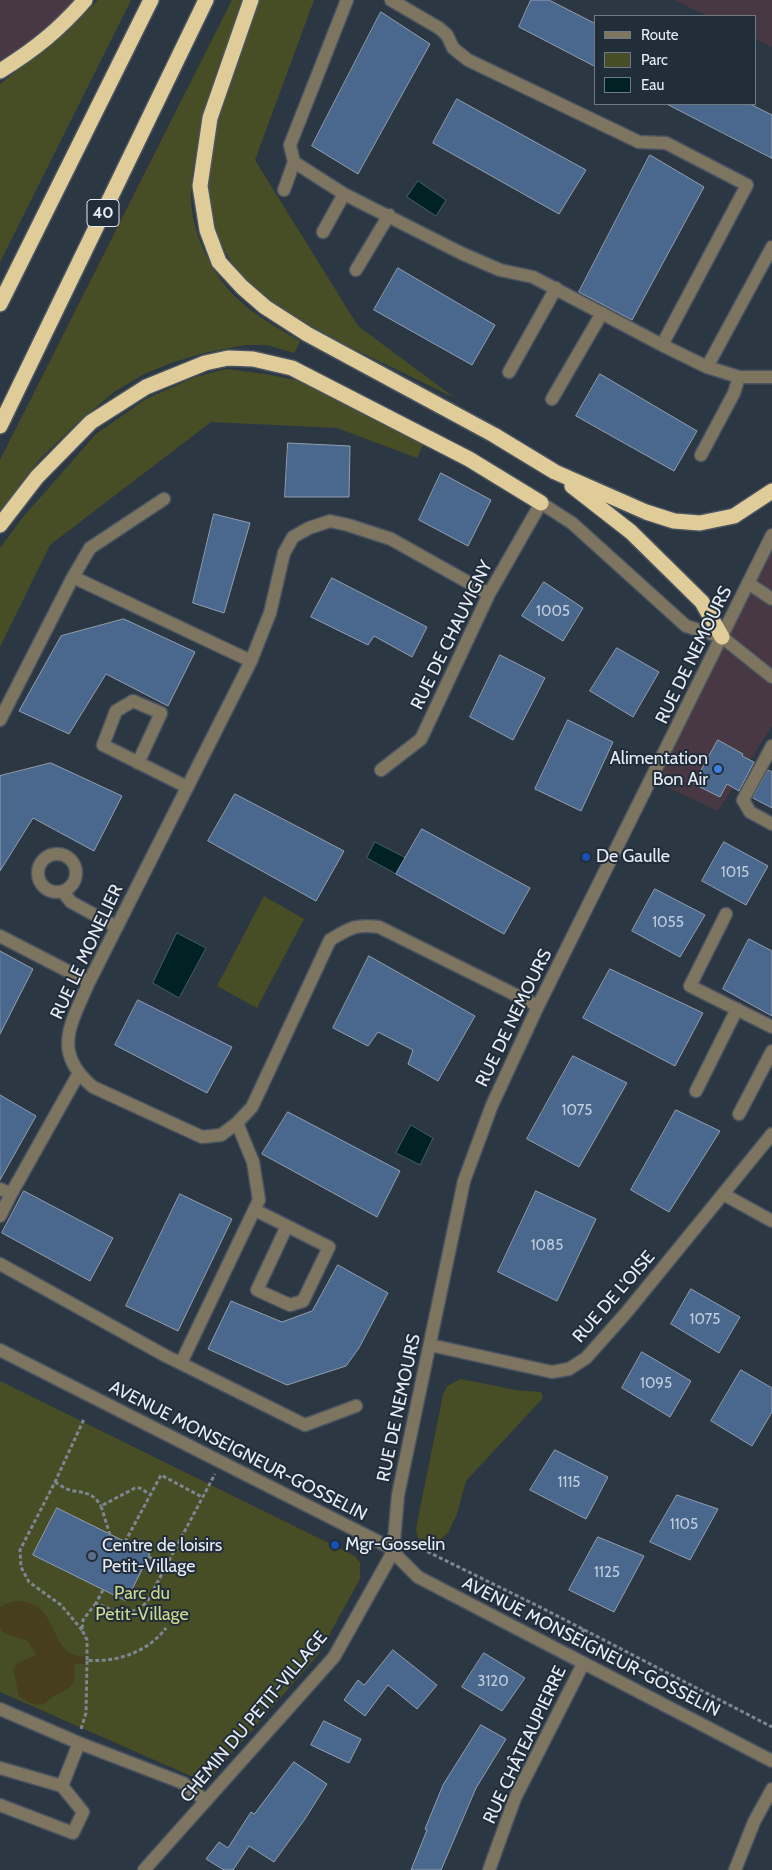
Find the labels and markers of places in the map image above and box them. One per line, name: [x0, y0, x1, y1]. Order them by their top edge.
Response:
place label: Alimentation Bon Air: [610, 748, 708, 791]
marker: Alimentation Bon Air: [712, 763, 724, 775]
place label: De Gaulle: [596, 846, 670, 868]
marker: De Gaulle: [580, 851, 592, 863]
place label: Mgr-Gosselin: [345, 1534, 445, 1556]
place label: Centre de loisirs Petit-Village: [102, 1535, 222, 1578]
marker: Mgr-Gosselin: [329, 1539, 341, 1551]
marker: Centre de loisirs Petit-Village: [86, 1550, 98, 1562]

